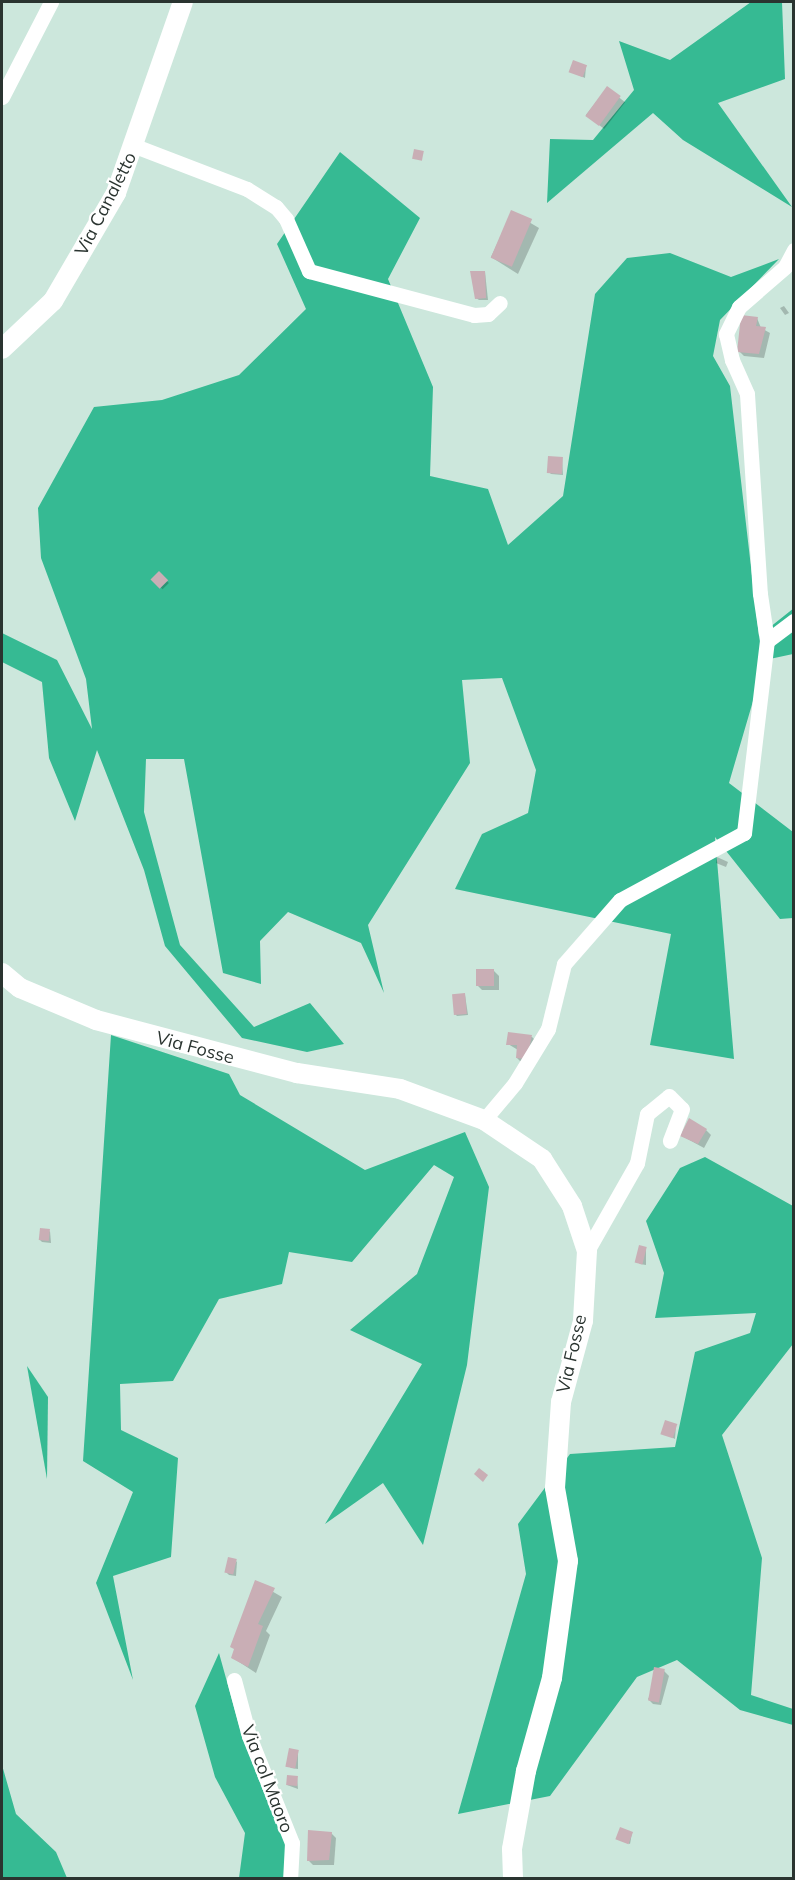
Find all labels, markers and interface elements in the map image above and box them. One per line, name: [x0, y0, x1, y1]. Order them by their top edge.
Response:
street label: Via Canaletto: [71, 149, 141, 259]
street label: Via Fosse: [154, 1027, 236, 1069]
street label: Via Fosse: [552, 1313, 592, 1395]
street label: Via col Maoro: [237, 1722, 297, 1836]

